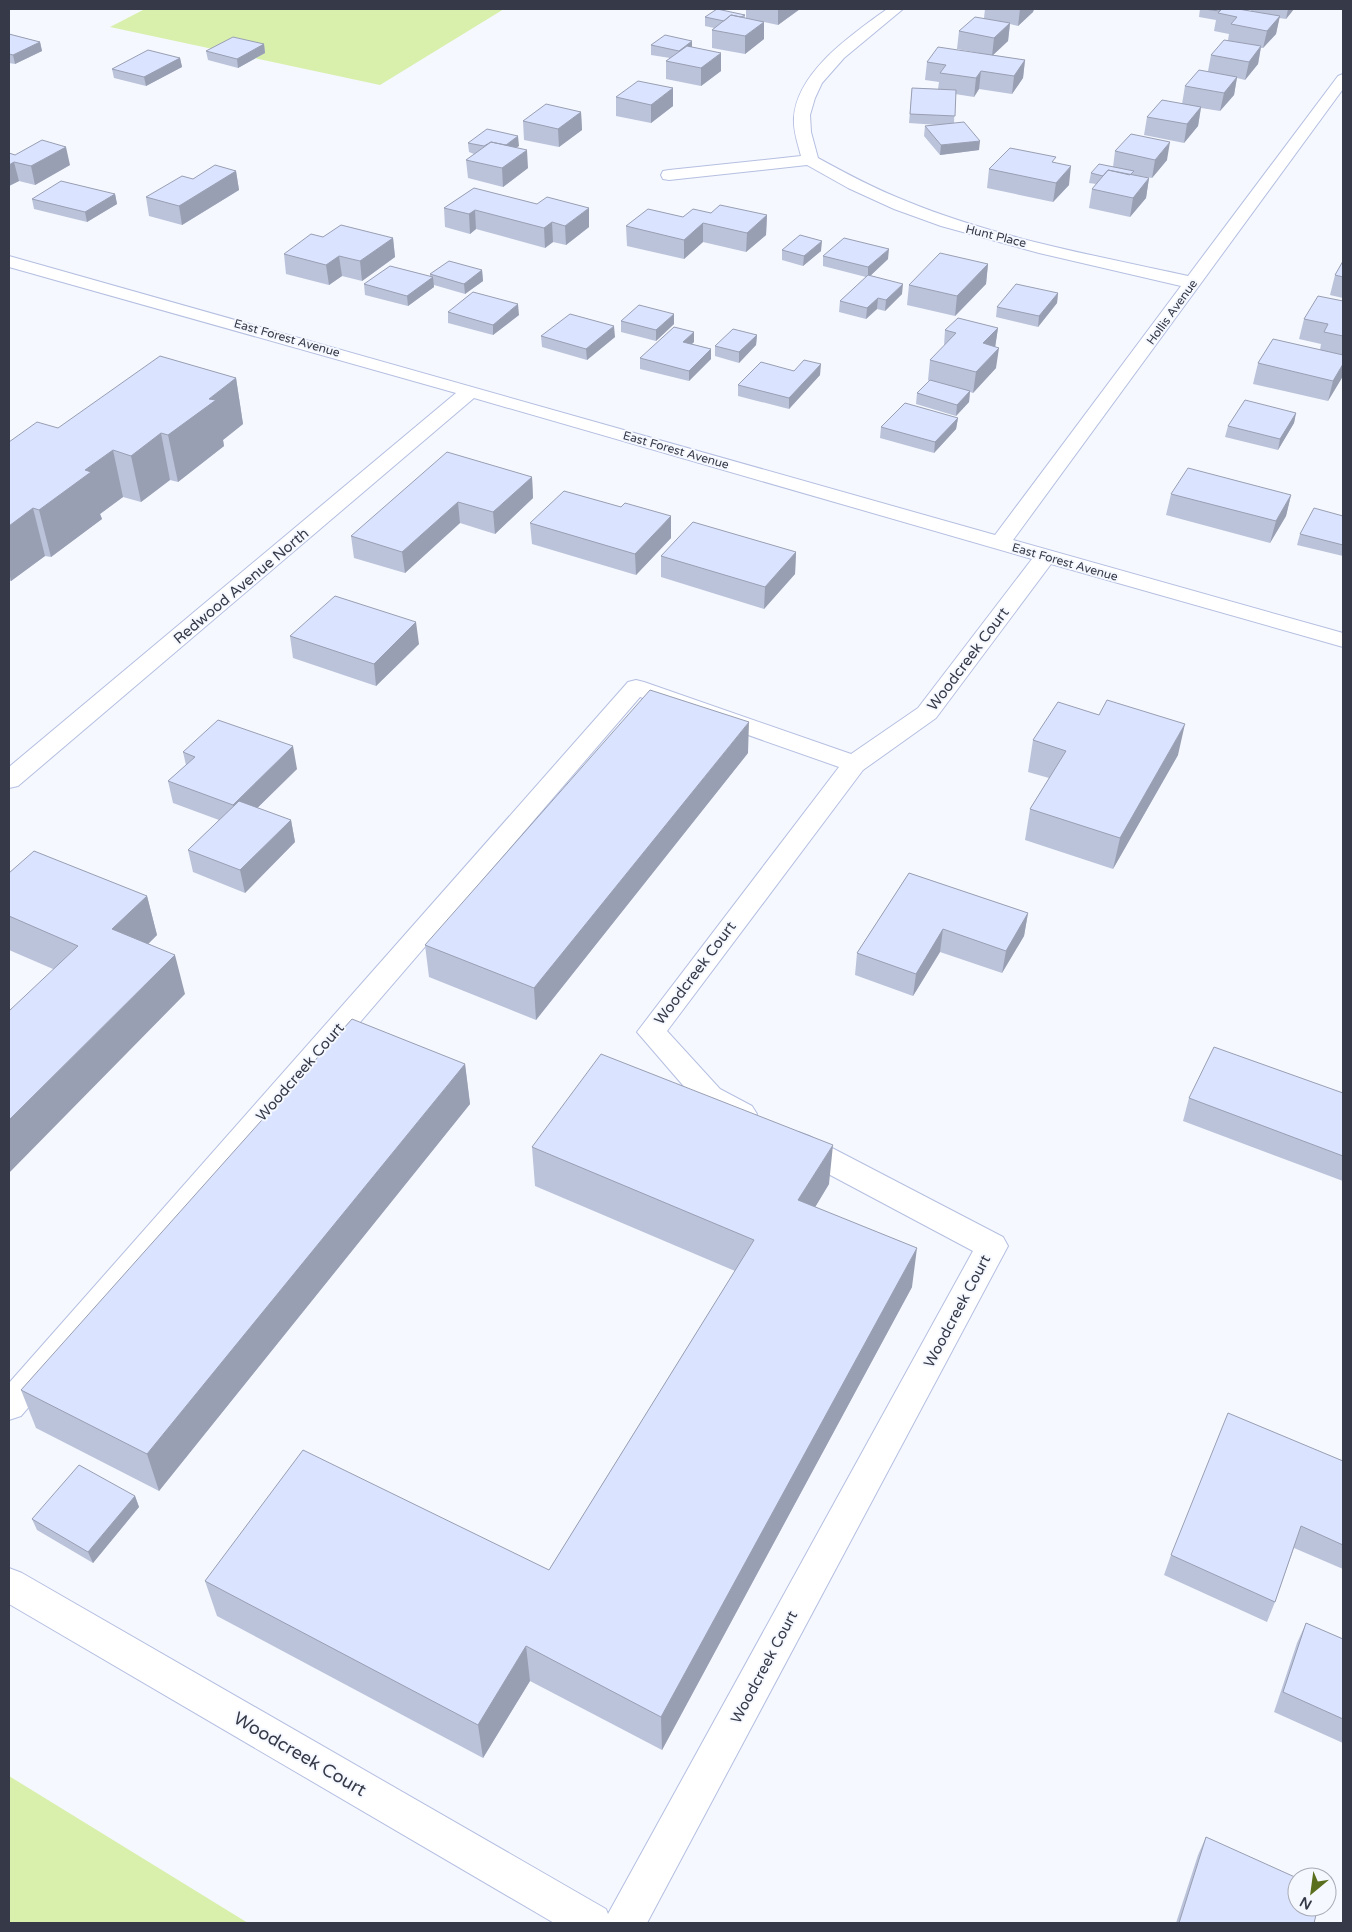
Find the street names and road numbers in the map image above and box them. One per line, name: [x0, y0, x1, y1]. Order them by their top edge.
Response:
street label: Hunt Place: [964, 222, 1028, 250]
street label: Hollis Avenue: [1144, 277, 1200, 347]
street label: East Forest Avenue: [232, 316, 342, 360]
street label: East Forest Avenue: [621, 428, 731, 472]
street label: Redwood Avenue North: [170, 524, 312, 648]
street label: East Forest Avenue: [1010, 540, 1120, 584]
street label: Woodcreek Court: [923, 604, 1013, 714]
street label: Woodcreek Court: [650, 918, 740, 1028]
street label: Woodcreek Court: [252, 1019, 348, 1125]
street label: Woodcreek Court: [920, 1251, 994, 1370]
street label: Woodcreek Court: [727, 1607, 801, 1726]
street label: Woodcreek Court: [230, 1707, 370, 1801]

